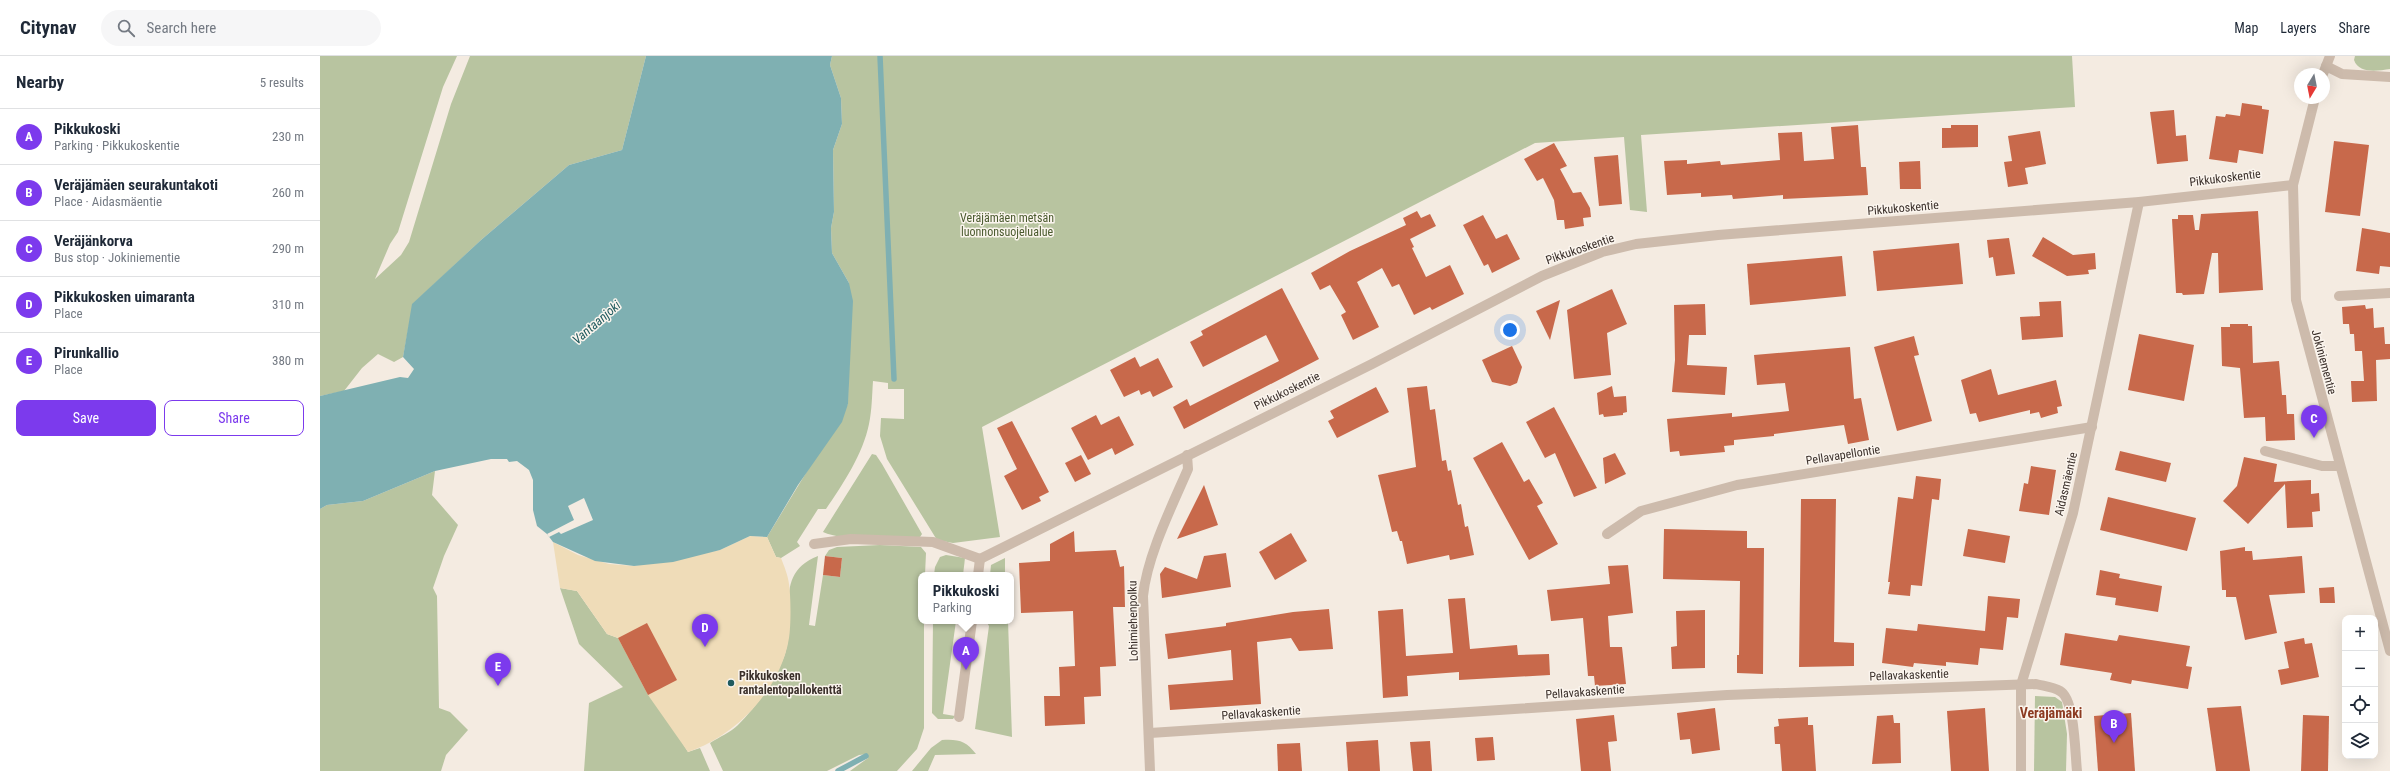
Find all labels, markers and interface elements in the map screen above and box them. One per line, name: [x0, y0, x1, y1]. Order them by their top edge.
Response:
search box: [101, 10, 381, 46]
text: Citynav: [20, 16, 77, 39]
icon: search: [115, 17, 137, 39]
text: Search here: [147, 19, 216, 37]
text: Map: [2234, 20, 2258, 36]
text: Layers: [2280, 20, 2317, 36]
text: Share: [2339, 20, 2370, 36]
north arrow: [2294, 68, 2330, 104]
text: Nearby: [16, 72, 64, 92]
text: 5 results: [260, 75, 304, 90]
text: Pikkukoski: [54, 120, 120, 138]
text: A: [25, 129, 33, 144]
text: 230 m: [272, 129, 304, 144]
text: Parking · Pikkukoskentie: [54, 138, 180, 153]
street label: Pikkukoskentie: [2189, 167, 2262, 189]
text: Veräjämäen seurakuntakoti: [54, 176, 218, 194]
text: B: [25, 185, 33, 200]
text: 260 m: [272, 185, 304, 200]
text: Place · Aidasmäentie: [54, 194, 162, 209]
street label: Pikkukoskentie: [1867, 198, 1940, 218]
park label: Veräjämäen metsän luonnonsuojelualue: [960, 211, 1054, 239]
street label: Pikkukoskentie: [1544, 231, 1616, 267]
text: Veräjänkorva: [54, 232, 133, 250]
text: C: [25, 241, 33, 256]
text: 290 m: [272, 241, 304, 256]
text: Bus stop · Jokiniementie: [54, 250, 180, 265]
text: Pikkukosken uimaranta: [54, 288, 195, 306]
text: D: [25, 297, 33, 312]
text: 310 m: [272, 297, 304, 312]
water label: Vantaanjoki: [569, 297, 623, 347]
text: Place: [54, 306, 83, 321]
your location: [1500, 320, 1520, 340]
street label: Jokiniementie: [2309, 328, 2339, 396]
text: Pirunkallio: [54, 344, 119, 362]
text: E: [26, 353, 32, 368]
text: 380 m: [272, 353, 304, 368]
text: Place: [54, 362, 83, 377]
street label: Pikkukoskentie: [1252, 369, 1323, 413]
button: Save: [16, 400, 156, 436]
button: Share: [164, 400, 304, 436]
pin: C: [2301, 405, 2327, 438]
street label: Pellavapellontie: [1805, 442, 1881, 468]
street label: Aidasmäentie: [2052, 450, 2080, 517]
popup: [918, 572, 1014, 624]
street label: Lohimiehenpolku: [1125, 580, 1141, 662]
text: Pikkukoski: [933, 582, 999, 600]
text: Parking: [933, 600, 972, 615]
pin: D: [692, 614, 718, 647]
map controls: [2342, 615, 2378, 759]
button: +: [2342, 615, 2378, 651]
pin: A: [953, 637, 979, 670]
button: −: [2342, 651, 2378, 687]
pin: E: [485, 653, 511, 686]
street label: Pellavakaskentie: [1869, 667, 1949, 683]
place label: Pikkukosken rantalentopallokenttä: [739, 669, 842, 697]
marker: Pikkukosken rantalentopallokenttä: [726, 678, 736, 688]
street label: Pellavakaskentie: [1545, 682, 1625, 702]
button: locate: [2342, 687, 2378, 723]
street label: Pellavakaskentie: [1221, 703, 1301, 723]
district label: Veräjämäki: [2020, 705, 2082, 721]
pin: B: [2101, 710, 2127, 743]
button: layers: [2342, 723, 2378, 759]

